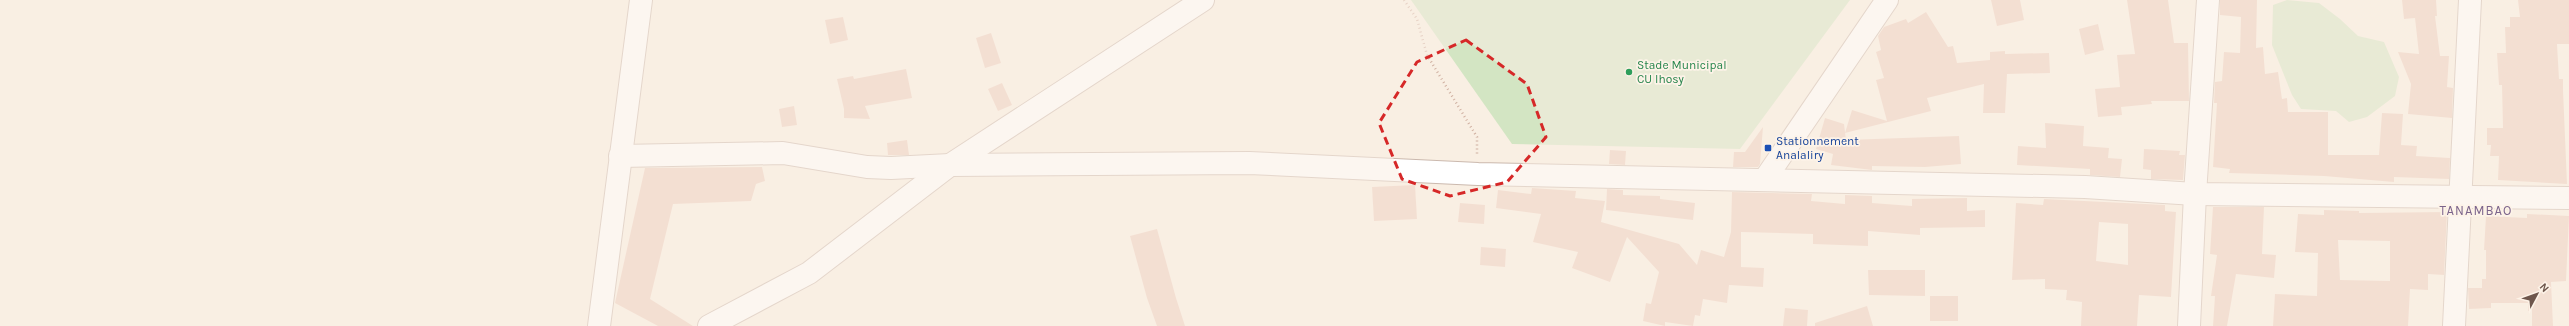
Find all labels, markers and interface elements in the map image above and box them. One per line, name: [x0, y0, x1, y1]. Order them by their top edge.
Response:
place label: Stade Municipal CU Ihosy: [1637, 58, 1727, 86]
marker: Stade Municipal CU Ihosy: [1624, 67, 1634, 77]
place label: Stationnement Analaliry: [1776, 134, 1859, 162]
marker: Stationnement Analaliry: [1763, 143, 1773, 153]
district label: TANAMBAO: [2440, 203, 2512, 218]
north arrow: [2517, 274, 2557, 314]
text: N: [2537, 281, 2552, 295]

